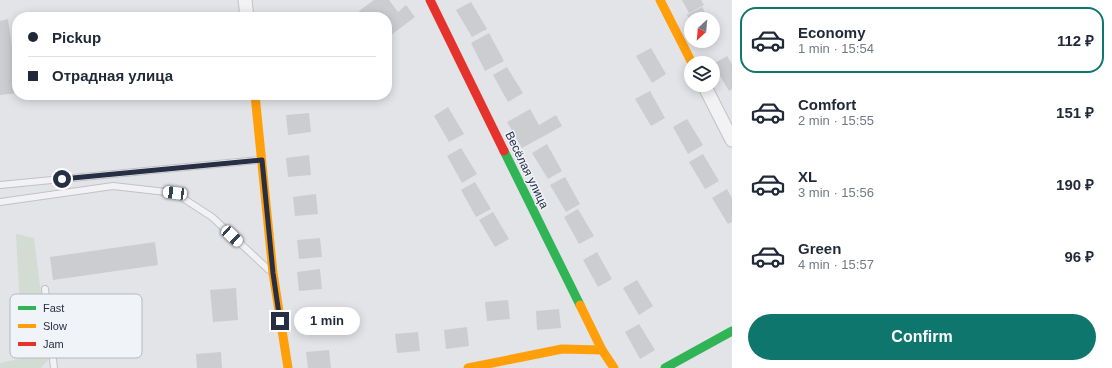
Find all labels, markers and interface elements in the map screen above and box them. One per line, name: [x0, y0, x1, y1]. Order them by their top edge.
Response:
north arrow: [684, 12, 720, 48]
map controls: [684, 12, 720, 92]
icon: car: [750, 22, 786, 58]
text: Economy: [798, 24, 866, 41]
text: Pickup: [52, 29, 101, 46]
text: 112 ₽: [1057, 32, 1094, 49]
text: 1 min · 15:54: [798, 41, 874, 56]
button: layers: [684, 56, 720, 92]
text: Отрадная улица: [52, 67, 173, 84]
icon: car: [750, 94, 786, 130]
text: Comfort: [798, 96, 856, 113]
text: 151 ₽: [1056, 104, 1094, 121]
text: 2 min · 15:55: [798, 113, 874, 128]
street label: Весёлая улица: [502, 129, 552, 211]
icon: car: [750, 166, 786, 202]
text: XL: [798, 168, 817, 185]
route start: [53, 170, 71, 188]
text: 190 ₽: [1056, 176, 1094, 193]
text: 3 min · 15:56: [798, 185, 874, 200]
car: [162, 186, 188, 200]
car: [219, 223, 245, 249]
icon: car: [750, 238, 786, 274]
text: Green: [798, 240, 841, 257]
text: 96 ₽: [1064, 248, 1094, 265]
text: 4 min · 15:57: [798, 257, 874, 272]
legend: [10, 294, 142, 358]
text: Fast: [43, 302, 64, 314]
callout: 1 min: [294, 307, 360, 335]
route end: [271, 312, 289, 330]
text: 1 min: [310, 313, 344, 328]
button: Confirm: [748, 314, 1096, 360]
text: Slow: [43, 320, 67, 332]
text: Jam: [43, 338, 64, 350]

